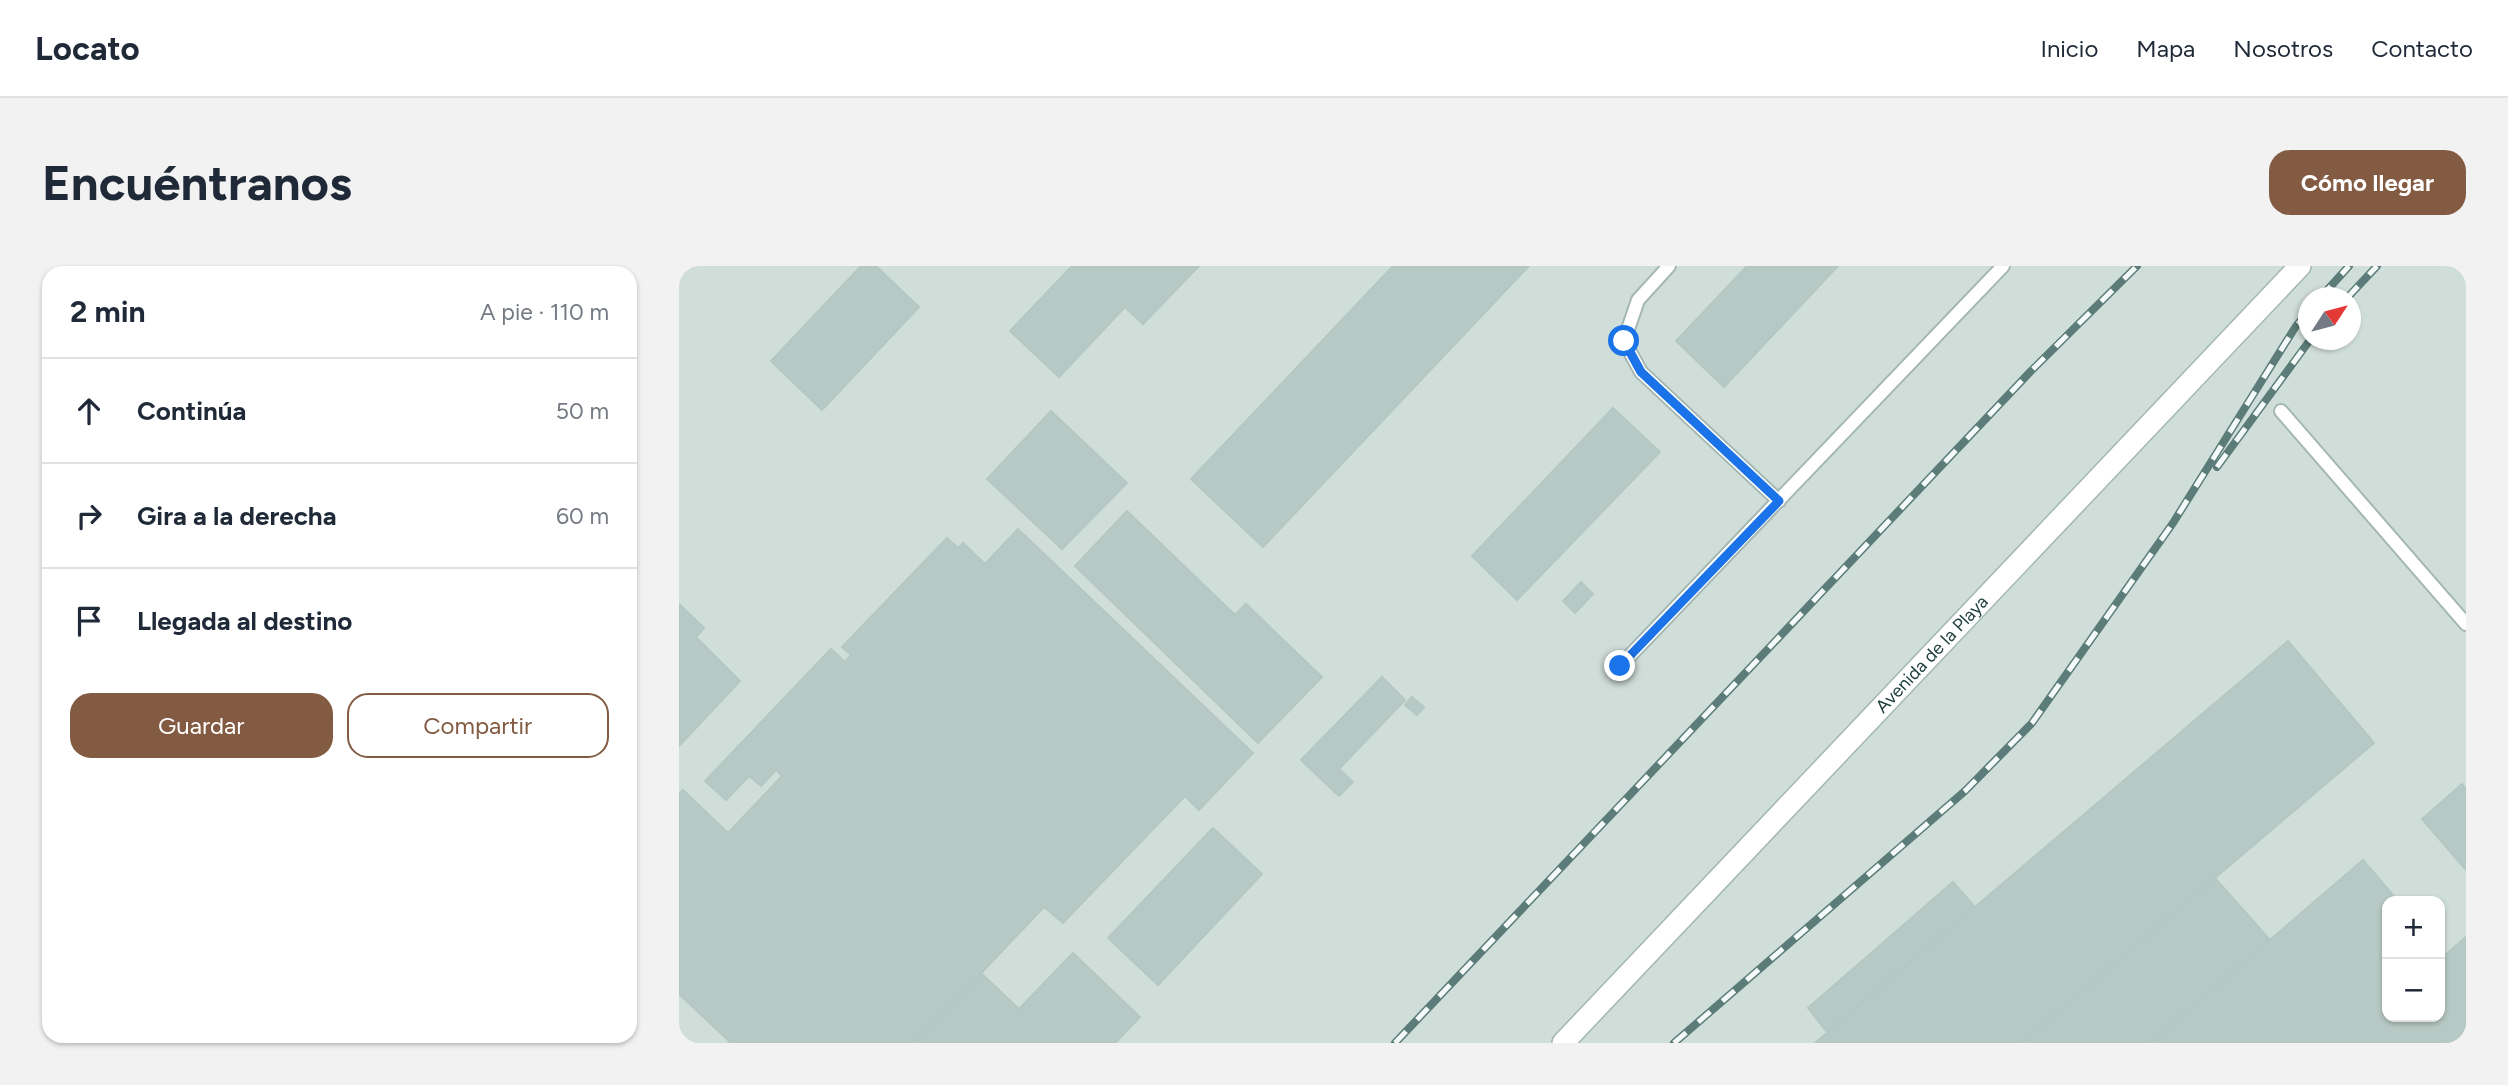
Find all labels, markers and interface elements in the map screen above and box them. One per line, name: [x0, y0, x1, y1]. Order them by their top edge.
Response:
text: Locato: [35, 29, 140, 68]
text: Inicio: [2040, 34, 2098, 63]
text: Mapa: [2136, 34, 2195, 63]
text: Nosotros: [2233, 34, 2333, 63]
text: Contacto: [2371, 34, 2473, 63]
button: Cómo llegar: [2269, 150, 2466, 215]
text: Encuéntranos: [42, 153, 352, 212]
north arrow: [2298, 287, 2361, 350]
text: 2 min: [70, 293, 146, 330]
text: A pie · 110 m: [480, 298, 609, 326]
route start: [1608, 325, 1639, 356]
icon: ahead: [70, 392, 108, 430]
text: Continúa: [137, 395, 246, 427]
text: 50 m: [556, 397, 609, 425]
icon: right: [70, 497, 108, 535]
text: Gira a la derecha: [137, 500, 337, 532]
text: 60 m: [556, 502, 609, 530]
street label: Avenida de la Playa: [1871, 591, 1993, 717]
icon: arrive: [70, 602, 108, 640]
text: Llegada al destino: [137, 605, 352, 637]
route end: [1604, 650, 1635, 681]
button: Guardar: [70, 693, 333, 758]
button: Compartir: [347, 693, 609, 758]
map controls: [2382, 896, 2445, 1022]
button: +: [2382, 896, 2445, 959]
button: −: [2382, 959, 2445, 1022]

